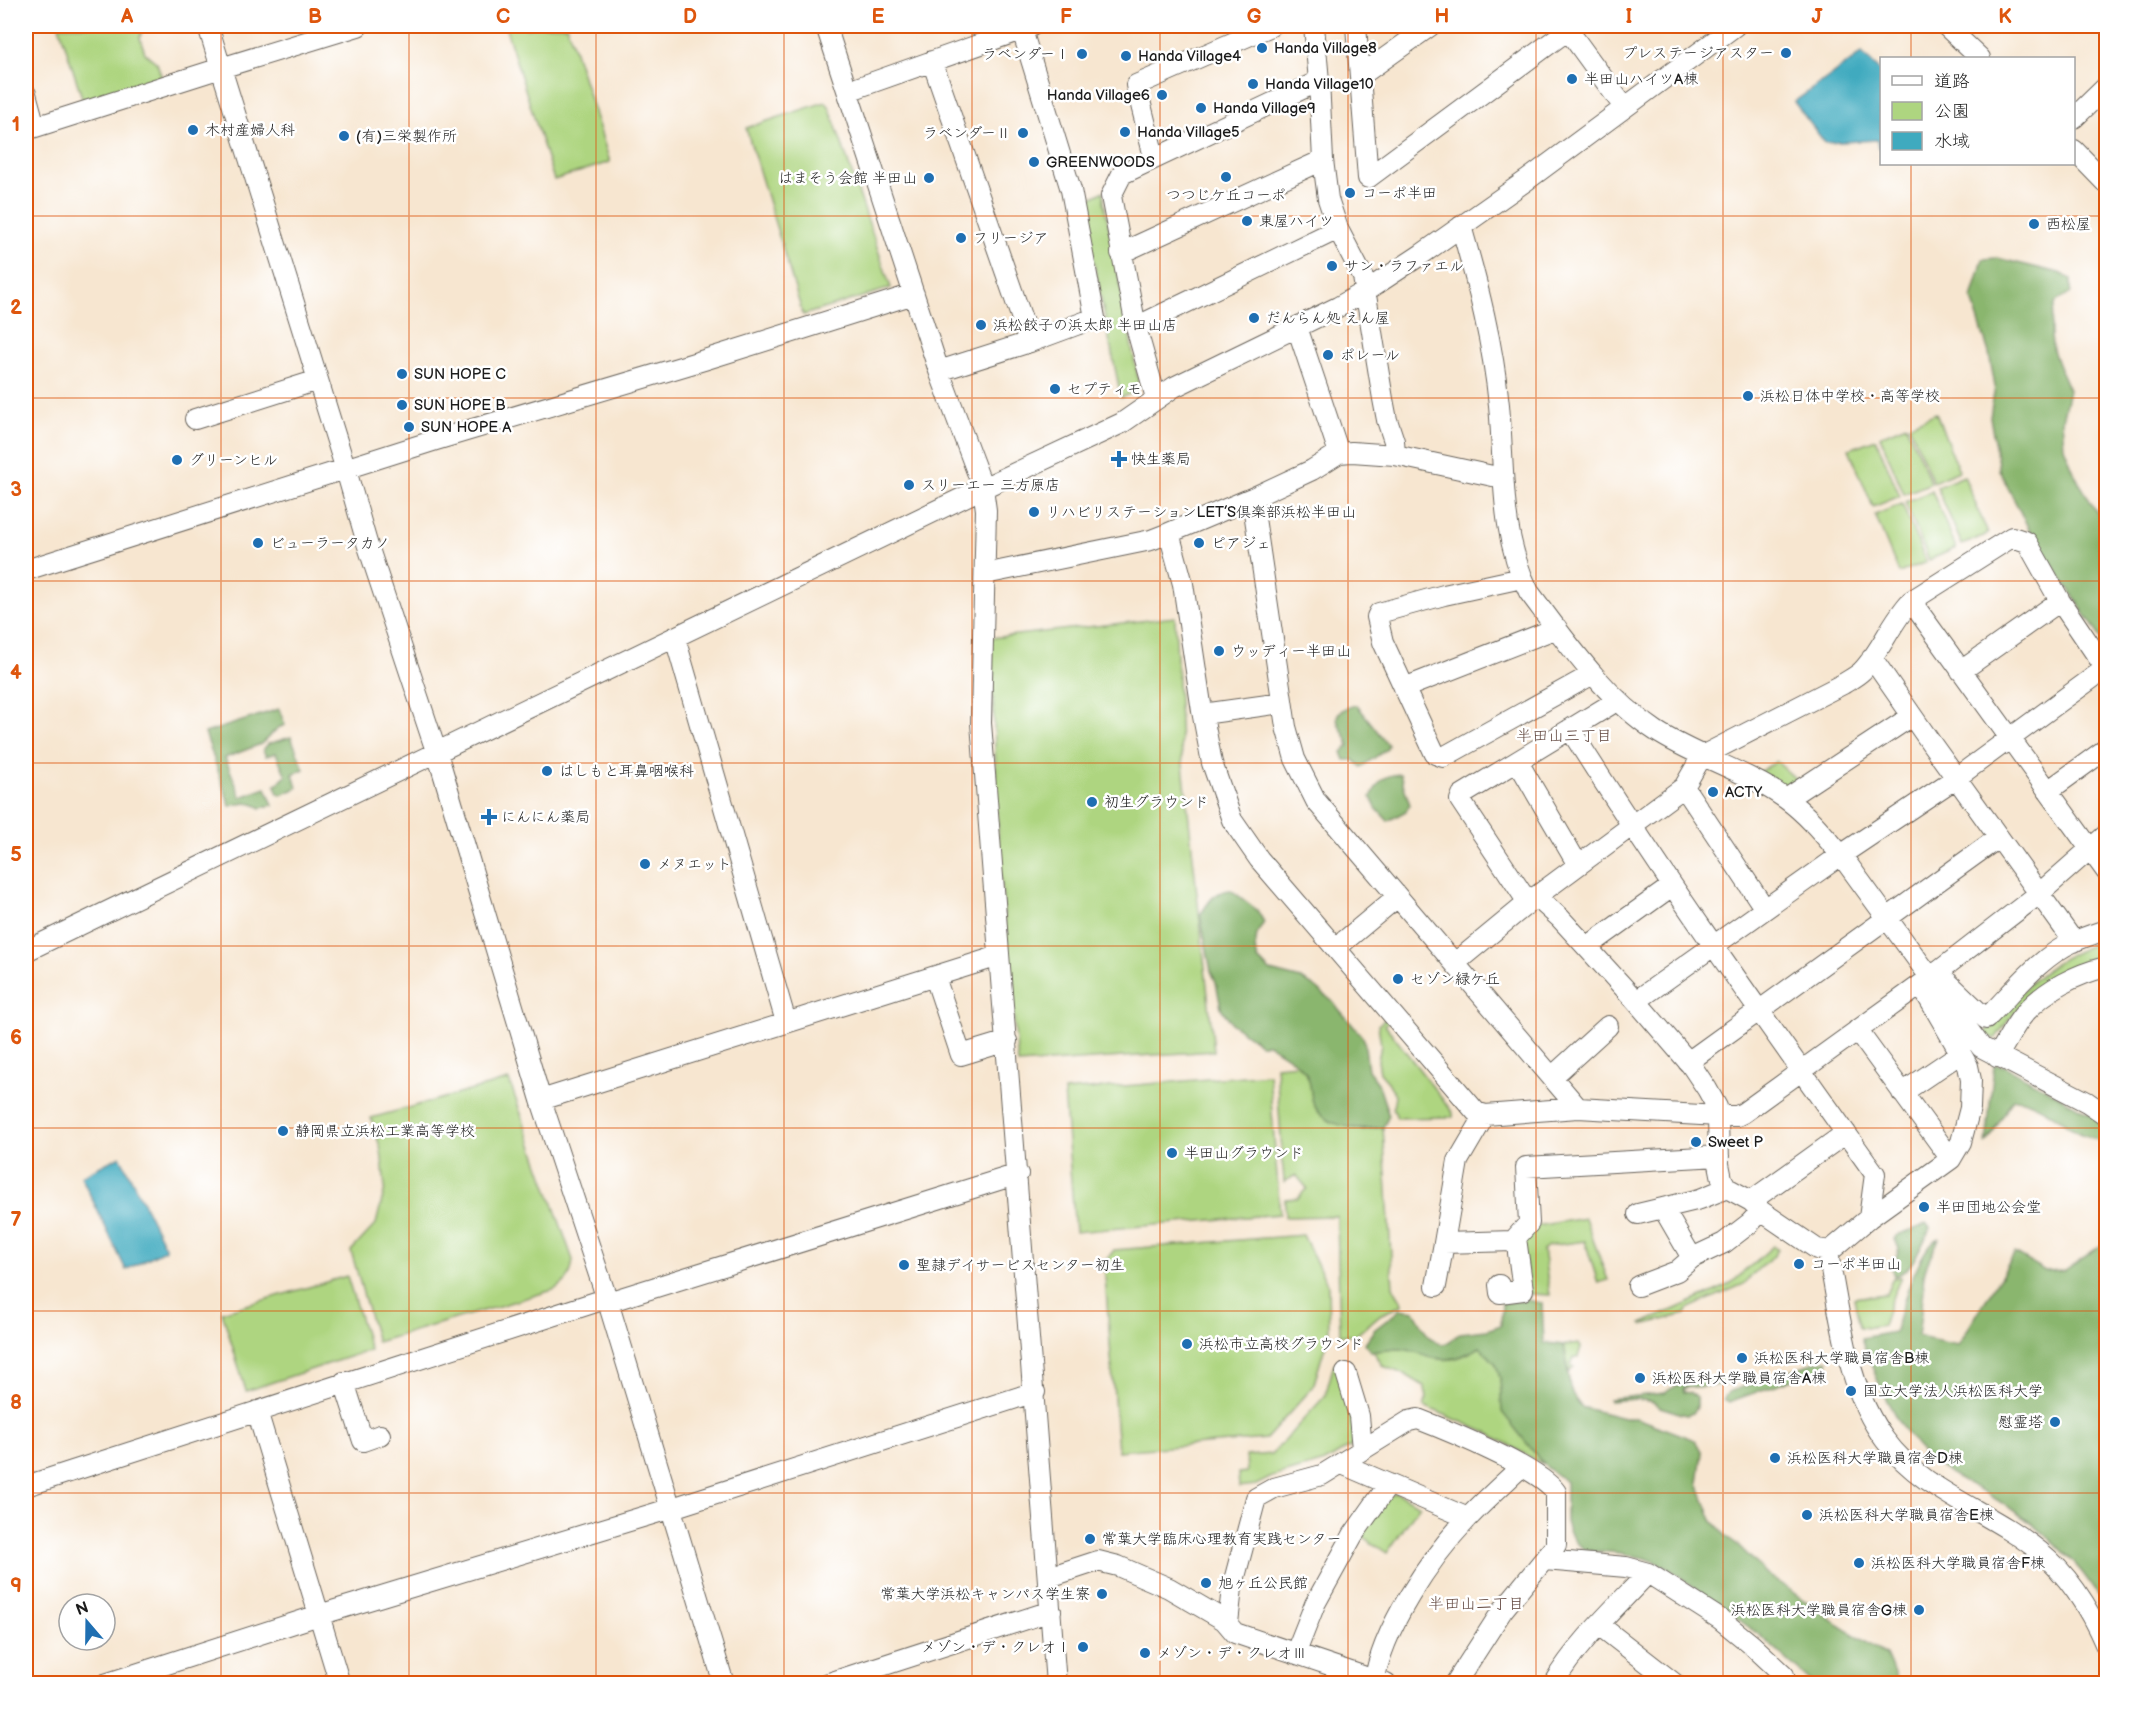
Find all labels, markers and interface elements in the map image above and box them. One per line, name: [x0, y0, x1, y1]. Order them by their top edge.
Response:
text: A: [120, 5, 134, 29]
text: B: [308, 5, 322, 29]
text: C: [496, 5, 510, 29]
text: D: [683, 5, 697, 29]
text: E: [872, 5, 885, 29]
text: F: [1060, 5, 1072, 29]
text: G: [1247, 5, 1262, 29]
text: H: [1435, 5, 1449, 29]
text: I: [1626, 5, 1632, 29]
text: J: [1812, 5, 1824, 29]
text: K: [1998, 5, 2012, 29]
place label: Handa Village8: [1274, 39, 1377, 58]
marker: Handa Village8: [1255, 41, 1269, 55]
place label: プレステージアスター: [1622, 44, 1774, 63]
place label: ラベンダーⅠ: [982, 45, 1070, 64]
marker: プレステージアスター: [1779, 46, 1793, 60]
marker: ラベンダーⅠ: [1075, 47, 1089, 61]
place label: Handa Village4: [1138, 47, 1241, 66]
marker: Handa Village4: [1119, 49, 1133, 63]
legend: [1880, 57, 2075, 165]
place label: 半田山ハイツA棟: [1584, 70, 1698, 89]
text: 道路: [1934, 71, 1970, 92]
marker: 半田山ハイツA棟: [1565, 72, 1579, 86]
place label: Handa Village10: [1265, 75, 1374, 94]
marker: Handa Village10: [1246, 77, 1260, 91]
place label: Handa Village6: [1047, 86, 1150, 105]
marker: Handa Village6: [1155, 88, 1169, 102]
place label: Handa Village9: [1213, 99, 1316, 118]
marker: Handa Village9: [1194, 101, 1208, 115]
text: 公園: [1934, 101, 1970, 122]
text: 1: [12, 113, 20, 137]
place label: 木村産婦人科: [205, 121, 295, 140]
marker: 木村産婦人科: [186, 123, 200, 137]
place label: Handa Village5: [1137, 123, 1240, 142]
place label: ラベンダーⅡ: [923, 124, 1011, 143]
marker: Handa Village5: [1118, 125, 1132, 139]
marker: ラベンダーⅡ: [1016, 126, 1030, 140]
place label: (有)三栄製作所: [356, 127, 457, 146]
marker: (有)三栄製作所: [337, 129, 351, 143]
text: 水域: [1934, 131, 1970, 152]
place label: GREENWOODS: [1046, 153, 1155, 172]
marker: GREENWOODS: [1027, 155, 1041, 169]
place label: はまそう会館 半田山: [778, 169, 917, 188]
marker: つつじケ丘コーポ: [1219, 170, 1233, 184]
marker: はまそう会館 半田山: [922, 171, 936, 185]
place label: コーポ半田: [1362, 184, 1437, 203]
place label: つつじケ丘コーポ: [1166, 186, 1286, 205]
marker: コーポ半田: [1343, 186, 1357, 200]
place label: 東屋ハイツ: [1259, 212, 1334, 231]
marker: 東屋ハイツ: [1240, 214, 1254, 228]
place label: 西松屋: [2046, 215, 2091, 234]
marker: 西松屋: [2027, 217, 2041, 231]
place label: フリージア: [973, 229, 1049, 248]
marker: フリージア: [954, 231, 968, 245]
place label: サン・ラファエル: [1344, 257, 1464, 276]
marker: サン・ラファエル: [1325, 259, 1339, 273]
text: 2: [10, 296, 22, 320]
place label: だんらん処 えん屋: [1266, 309, 1390, 328]
marker: だんらん処 えん屋: [1247, 311, 1261, 325]
place label: 浜松餃子の浜太郎 半田山店: [993, 316, 1177, 335]
marker: 浜松餃子の浜太郎 半田山店: [974, 318, 988, 332]
place label: ポレール: [1340, 346, 1400, 365]
marker: ポレール: [1321, 348, 1335, 362]
place label: SUN HOPE C: [414, 365, 506, 384]
marker: SUN HOPE C: [395, 367, 409, 381]
place label: セプティモ: [1067, 380, 1142, 399]
marker: セプティモ: [1048, 382, 1062, 396]
place label: 浜松日体中学校・高等学校: [1760, 387, 1940, 406]
marker: 浜松日体中学校・高等学校: [1741, 389, 1755, 403]
place label: SUN HOPE B: [414, 396, 505, 415]
marker: SUN HOPE B: [395, 398, 409, 412]
place label: SUN HOPE A: [421, 418, 512, 437]
marker: SUN HOPE A: [402, 420, 416, 434]
place label: 快生薬局: [1131, 450, 1191, 469]
place label: グリーンヒル: [189, 451, 278, 470]
marker: 快生薬局: [1112, 452, 1126, 466]
marker: グリーンヒル: [170, 453, 184, 467]
place label: スリーエー 三方原店: [921, 476, 1060, 495]
text: 3: [10, 478, 22, 502]
marker: スリーエー 三方原店: [902, 478, 916, 492]
place label: リハビリステーションLET’S倶楽部浜松半田山: [1046, 503, 1356, 522]
marker: リハビリステーションLET’S倶楽部浜松半田山: [1027, 505, 1041, 519]
place label: ビューラータカノ: [270, 534, 390, 553]
place label: ピアジェ: [1211, 534, 1271, 553]
marker: ビューラータカノ: [251, 536, 265, 550]
marker: ピアジェ: [1192, 536, 1206, 550]
place label: ウッディー半田山: [1231, 642, 1351, 661]
marker: ウッディー半田山: [1212, 644, 1226, 658]
text: 4: [10, 661, 22, 685]
district label: 半田山三丁目: [1516, 727, 1612, 746]
place label: はしもと耳鼻咽喉科: [559, 762, 694, 781]
marker: はしもと耳鼻咽喉科: [540, 764, 554, 778]
place label: ACTY: [1725, 783, 1762, 802]
marker: ACTY: [1706, 785, 1720, 799]
place label: 初生グラウンド: [1104, 793, 1209, 812]
marker: 初生グラウンド: [1085, 795, 1099, 809]
place label: にんにん薬局: [501, 808, 590, 827]
marker: にんにん薬局: [482, 810, 496, 824]
text: 5: [10, 843, 22, 867]
place label: メヌエット: [657, 855, 732, 874]
marker: メヌエット: [638, 857, 652, 871]
place label: セゾン緑ケ丘: [1410, 970, 1500, 989]
marker: セゾン緑ケ丘: [1391, 972, 1405, 986]
text: 6: [10, 1026, 22, 1050]
place label: 静岡県立浜松工業高等学校: [295, 1122, 475, 1141]
marker: 静岡県立浜松工業高等学校: [276, 1124, 290, 1138]
place label: Sweet P: [1708, 1133, 1763, 1152]
marker: Sweet P: [1689, 1135, 1703, 1149]
place label: 半田山グラウンド: [1184, 1144, 1304, 1163]
marker: 半田山グラウンド: [1165, 1146, 1179, 1160]
place label: 半田団地公会堂: [1936, 1198, 2041, 1217]
marker: 半田団地公会堂: [1917, 1200, 1931, 1214]
text: 7: [10, 1208, 22, 1232]
place label: コーポ半田山: [1811, 1255, 1901, 1274]
place label: 聖隷デイサービスセンター初生: [916, 1256, 1125, 1275]
marker: コーポ半田山: [1792, 1257, 1806, 1271]
marker: 聖隷デイサービスセンター初生: [897, 1258, 911, 1272]
place label: 浜松市立高校グラウンド: [1199, 1335, 1364, 1354]
marker: 浜松市立高校グラウンド: [1180, 1337, 1194, 1351]
place label: 浜松医科大学職員宿舎B棟: [1754, 1349, 1929, 1368]
marker: 浜松医科大学職員宿舎B棟: [1735, 1351, 1749, 1365]
place label: 浜松医科大学職員宿舎A棟: [1652, 1369, 1826, 1388]
marker: 浜松医科大学職員宿舎A棟: [1633, 1371, 1647, 1385]
place label: 国立大学法人浜松医科大学: [1863, 1382, 2043, 1401]
marker: 国立大学法人浜松医科大学: [1844, 1384, 1858, 1398]
text: 8: [10, 1391, 22, 1415]
place label: 慰霊塔: [1998, 1413, 2043, 1432]
marker: 慰霊塔: [2048, 1415, 2062, 1429]
place label: 浜松医科大学職員宿舎D棟: [1787, 1449, 1963, 1468]
marker: 浜松医科大学職員宿舎D棟: [1768, 1451, 1782, 1465]
place label: 浜松医科大学職員宿舎E棟: [1819, 1506, 1994, 1525]
marker: 浜松医科大学職員宿舎E棟: [1800, 1508, 1814, 1522]
place label: 常葉大学臨床心理教育実践センター: [1102, 1530, 1341, 1549]
marker: 常葉大学臨床心理教育実践センター: [1083, 1532, 1097, 1546]
place label: 浜松医科大学職員宿舎F棟: [1871, 1554, 2045, 1573]
marker: 浜松医科大学職員宿舎F棟: [1852, 1556, 1866, 1570]
text: 9: [10, 1574, 22, 1598]
place label: 旭ヶ丘公民館: [1218, 1574, 1308, 1593]
marker: 旭ヶ丘公民館: [1199, 1576, 1213, 1590]
place label: 常葉大学浜松キャンパス学生寮: [881, 1585, 1090, 1604]
marker: 常葉大学浜松キャンパス学生寮: [1095, 1587, 1109, 1601]
north arrow: [57, 1592, 117, 1652]
district label: 半田山二丁目: [1428, 1595, 1524, 1614]
text: N: [73, 1598, 91, 1620]
place label: 浜松医科大学職員宿舎G棟: [1731, 1601, 1907, 1620]
marker: 浜松医科大学職員宿舎G棟: [1912, 1603, 1926, 1617]
place label: メゾン・デ・クレオⅠ: [921, 1638, 1071, 1657]
marker: メゾン・デ・クレオⅠ: [1076, 1640, 1090, 1654]
place label: メゾン・デ・クレオⅢ: [1157, 1644, 1307, 1663]
marker: メゾン・デ・クレオⅢ: [1138, 1646, 1152, 1660]

